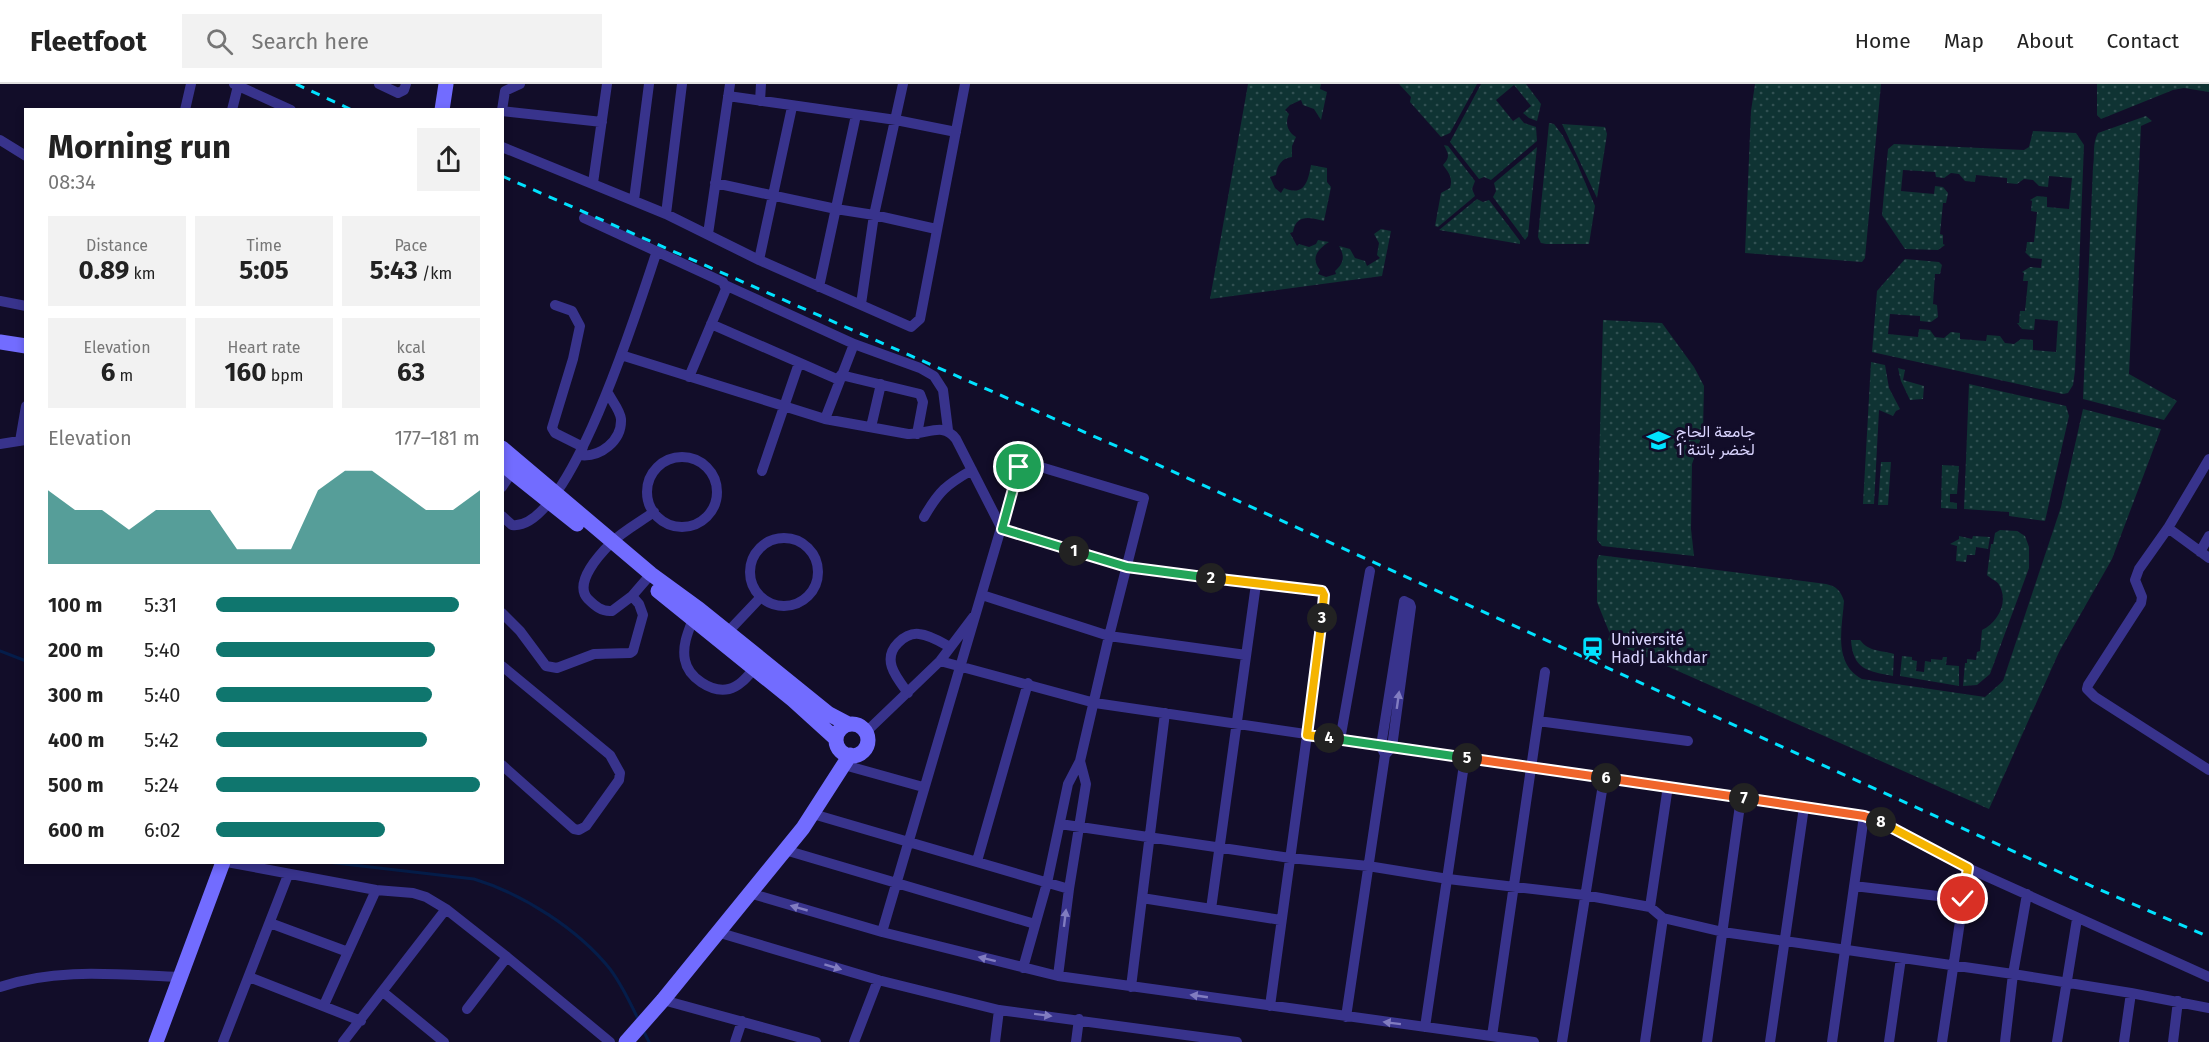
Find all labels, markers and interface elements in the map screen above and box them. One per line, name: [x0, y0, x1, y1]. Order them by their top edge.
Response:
search box: [182, 14, 602, 68]
text: Fleetfoot: [30, 25, 146, 58]
icon: search: [203, 25, 236, 58]
text: Search here: [251, 28, 369, 55]
text: Home: [1855, 28, 1911, 54]
text: Map: [1944, 28, 1984, 54]
text: About: [2017, 28, 2074, 54]
text: Contact: [2107, 28, 2179, 54]
text: Morning run: [48, 127, 231, 167]
button: share: [417, 128, 480, 191]
text: 08:34: [48, 170, 96, 194]
text: Distance: [86, 236, 148, 255]
text: Time: [246, 236, 282, 255]
text: Pace: [394, 236, 428, 255]
text: 0.89: [79, 255, 129, 286]
text: 5:05: [239, 255, 289, 286]
text: 5:43: [370, 255, 418, 286]
text: km: [129, 264, 155, 283]
text: /km: [418, 264, 452, 283]
text: Elevation: [83, 338, 151, 357]
text: Heart rate: [228, 338, 300, 357]
text: kcal: [397, 338, 425, 357]
text: 6: [101, 357, 115, 388]
text: 160: [225, 357, 266, 388]
text: 63: [397, 357, 425, 388]
text: m: [115, 366, 133, 385]
text: bpm: [266, 366, 303, 385]
place label: جامعة الحاج لخضر باتنة 1: [1676, 422, 1756, 460]
text: Elevation: [48, 426, 132, 450]
text: 177–181 m: [394, 426, 480, 450]
school or university icon: جامعة الحاج لخضر باتنة 1: [1645, 427, 1671, 453]
pin: [993, 441, 1044, 492]
icon: arrive: [1002, 450, 1035, 483]
pin: 1: [1059, 536, 1089, 566]
text: 1: [1070, 541, 1078, 560]
pin: 2: [1196, 563, 1226, 593]
text: 2: [1207, 568, 1215, 587]
text: 100 m: [48, 593, 102, 617]
text: 5:31: [144, 593, 177, 617]
pin: 3: [1307, 603, 1337, 633]
text: 3: [1318, 608, 1326, 627]
place label: Université Hadj Lakhdar: [1611, 630, 1708, 667]
station icon: Université Hadj Lakhdar: [1580, 635, 1606, 661]
text: 200 m: [48, 638, 103, 662]
text: 5:40: [144, 638, 181, 662]
text: 300 m: [48, 683, 103, 707]
text: 5:40: [144, 683, 181, 707]
one-way arrow: [1394, 690, 1403, 709]
pin: 4: [1314, 723, 1344, 753]
text: 400 m: [48, 728, 104, 752]
text: 5:42: [144, 728, 179, 752]
text: 4: [1324, 728, 1334, 747]
pin: 5: [1452, 743, 1482, 773]
text: 5: [1463, 748, 1471, 767]
pin: 6: [1591, 763, 1621, 793]
text: 6: [1601, 768, 1611, 787]
text: 500 m: [48, 773, 104, 797]
text: 5:24: [144, 773, 179, 797]
pin: 7: [1729, 783, 1759, 813]
text: 7: [1740, 788, 1748, 807]
pin: 8: [1866, 807, 1896, 837]
text: 8: [1876, 812, 1886, 831]
text: 600 m: [48, 818, 104, 842]
text: 6:02: [144, 818, 180, 842]
pin: [1937, 873, 1988, 924]
icon: check: [1946, 882, 1979, 915]
one-way arrow: [790, 902, 808, 912]
one-way arrow: [1061, 909, 1070, 928]
one-way arrow: [978, 953, 996, 963]
one-way arrow: [824, 963, 842, 972]
one-way arrow: [1190, 991, 1209, 1001]
one-way arrow: [1034, 1011, 1053, 1020]
one-way arrow: [1383, 1018, 1402, 1027]

